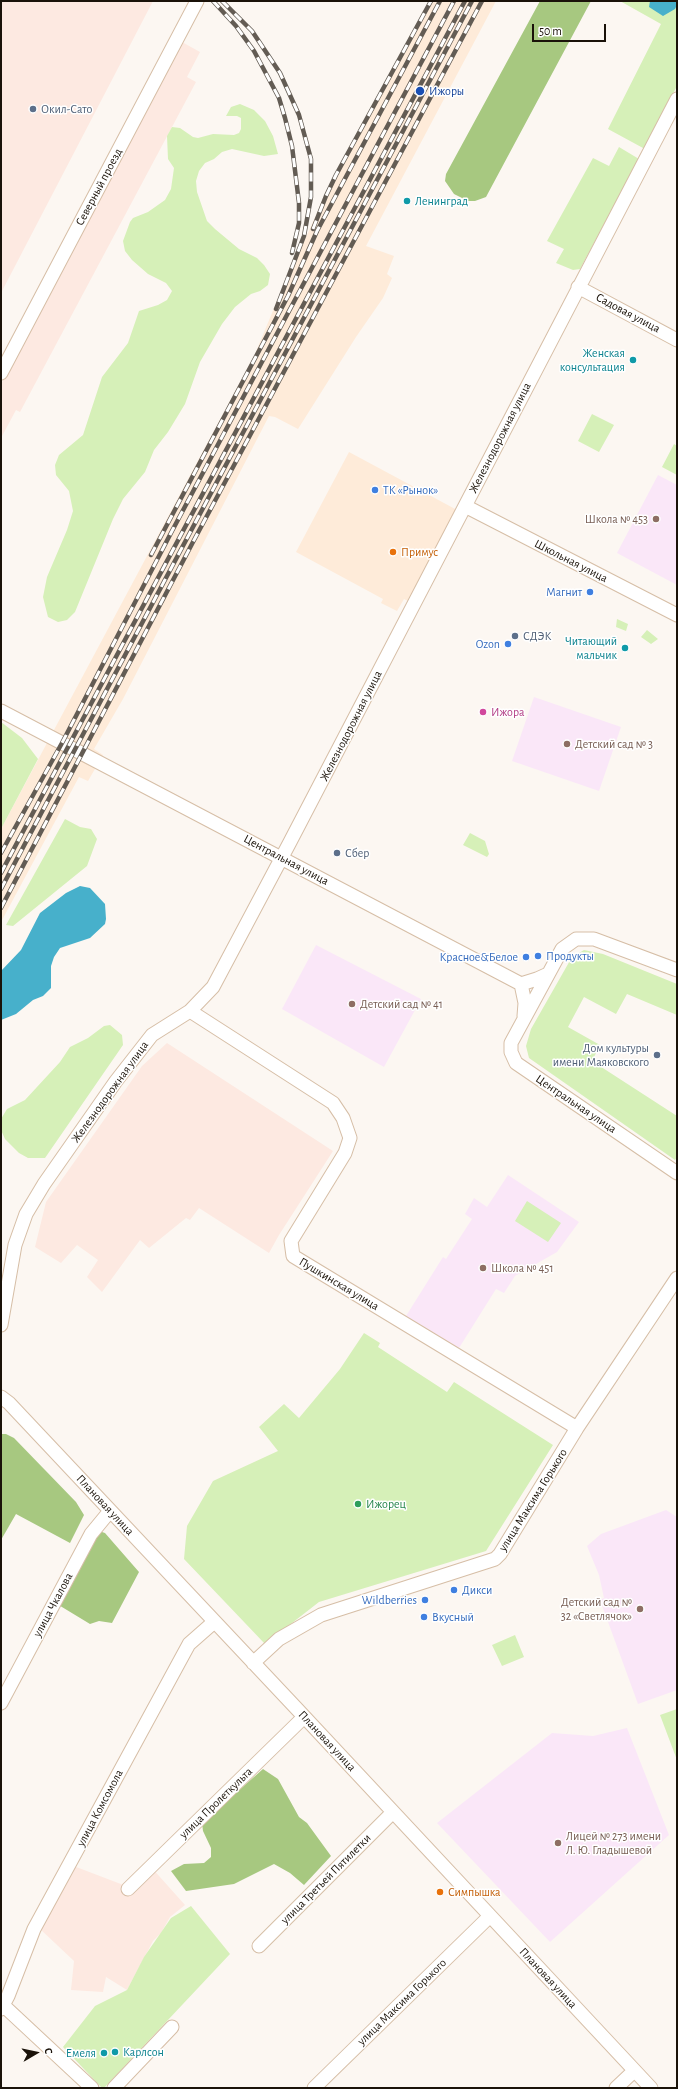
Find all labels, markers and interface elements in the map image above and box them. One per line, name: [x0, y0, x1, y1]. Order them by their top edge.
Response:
scale bar: [534, 16, 608, 42]
text: 50 m: [539, 25, 562, 37]
place label: Ижоры: [429, 84, 464, 98]
marker: Ижоры: [414, 85, 426, 97]
place label: Окил-Сато: [41, 102, 92, 116]
marker: Окил-Сато: [28, 104, 38, 114]
street label: Северный проезд: [73, 146, 125, 228]
place label: Ленинград: [415, 194, 468, 208]
marker: Ленинград: [402, 196, 412, 206]
street label: Садовая улица: [593, 290, 663, 336]
place label: Женская консультация: [560, 346, 625, 374]
marker: Женская консультация: [628, 355, 638, 365]
street label: Железнодорожная улица: [466, 380, 534, 496]
place label: ТК «Рынок»: [383, 483, 438, 497]
marker: ТК «Рынок»: [370, 485, 380, 495]
place label: Школа № 453: [585, 512, 648, 526]
marker: Школа № 453: [651, 514, 661, 524]
street label: Школьная улица: [532, 536, 610, 586]
place label: Примус: [401, 545, 438, 559]
marker: Примус: [388, 547, 398, 557]
place label: Магнит: [546, 585, 582, 599]
marker: Магнит: [585, 587, 595, 597]
place label: СДЭК: [523, 629, 551, 643]
marker: СДЭК: [510, 631, 520, 641]
place label: Читающий мальчик: [565, 634, 617, 662]
place label: Ozon: [476, 637, 500, 651]
marker: Ozon: [503, 639, 513, 649]
marker: Читающий мальчик: [620, 643, 630, 653]
street label: Железнодорожная улица: [317, 668, 385, 784]
place label: Ижора: [491, 705, 524, 719]
marker: Ижора: [478, 707, 488, 717]
place label: Детский сад № 3: [575, 737, 653, 751]
marker: Детский сад № 3: [562, 739, 572, 749]
street label: Центральная улица: [241, 831, 331, 889]
place label: Сбер: [345, 846, 369, 860]
marker: Сбер: [332, 848, 342, 858]
place label: Продукты: [546, 949, 594, 963]
place label: Красное&Белое: [440, 950, 518, 964]
marker: Продукты: [533, 951, 543, 961]
marker: Красное&Белое: [521, 952, 531, 962]
place label: Детский сад № 41: [360, 997, 443, 1011]
marker: Детский сад № 41: [347, 999, 357, 1009]
street label: Железнодорожная улица: [68, 1038, 152, 1146]
place label: Дом культуры имени Маяковского: [553, 1041, 649, 1069]
marker: Дом культуры имени Маяковского: [652, 1050, 662, 1060]
street label: Центральная улица: [533, 1072, 619, 1136]
street label: Пушкинская улица: [296, 1254, 382, 1314]
place label: Школа № 451: [491, 1261, 554, 1275]
marker: Школа № 451: [478, 1263, 488, 1273]
street label: улица Максима Горького: [496, 1446, 570, 1554]
street label: Плановая улица: [73, 1472, 137, 1538]
place label: Ижорец: [366, 1497, 406, 1511]
marker: Ижорец: [353, 1499, 363, 1509]
street label: улица Чкалова: [30, 1570, 76, 1640]
place label: Дикси: [462, 1583, 492, 1597]
marker: Дикси: [449, 1585, 459, 1595]
place label: Wildberries: [362, 1593, 417, 1607]
marker: Wildberries: [420, 1595, 430, 1605]
place label: Детский сад № 32 «Светлячок»: [561, 1595, 632, 1623]
marker: Детский сад № 32 «Светлячок»: [635, 1604, 645, 1614]
place label: Вкусный: [432, 1610, 474, 1624]
marker: Вкусный: [419, 1612, 429, 1622]
street label: Плановая улица: [295, 1708, 359, 1774]
street label: улица Пролеткульта: [176, 1764, 256, 1842]
street label: улица Комсомола: [74, 1767, 126, 1849]
place label: Лицей № 273 имени Л. Ю. Гладышевой: [566, 1829, 661, 1857]
street label: улица Третьей Пятилетки: [278, 1831, 374, 1927]
marker: Лицей № 273 имени Л. Ю. Гладышевой: [553, 1838, 563, 1848]
place label: Симпышка: [448, 1885, 501, 1899]
marker: Симпышка: [435, 1887, 445, 1897]
street label: Плановая улица: [516, 1945, 580, 2011]
street label: улица Максима Горького: [354, 1956, 450, 2048]
north arrow: [16, 2033, 56, 2073]
place label: Карлсон: [123, 2045, 164, 2059]
place label: Емеля: [66, 2046, 96, 2060]
text: С: [42, 2047, 54, 2055]
marker: Карлсон: [110, 2047, 120, 2057]
marker: Емеля: [99, 2048, 109, 2058]

